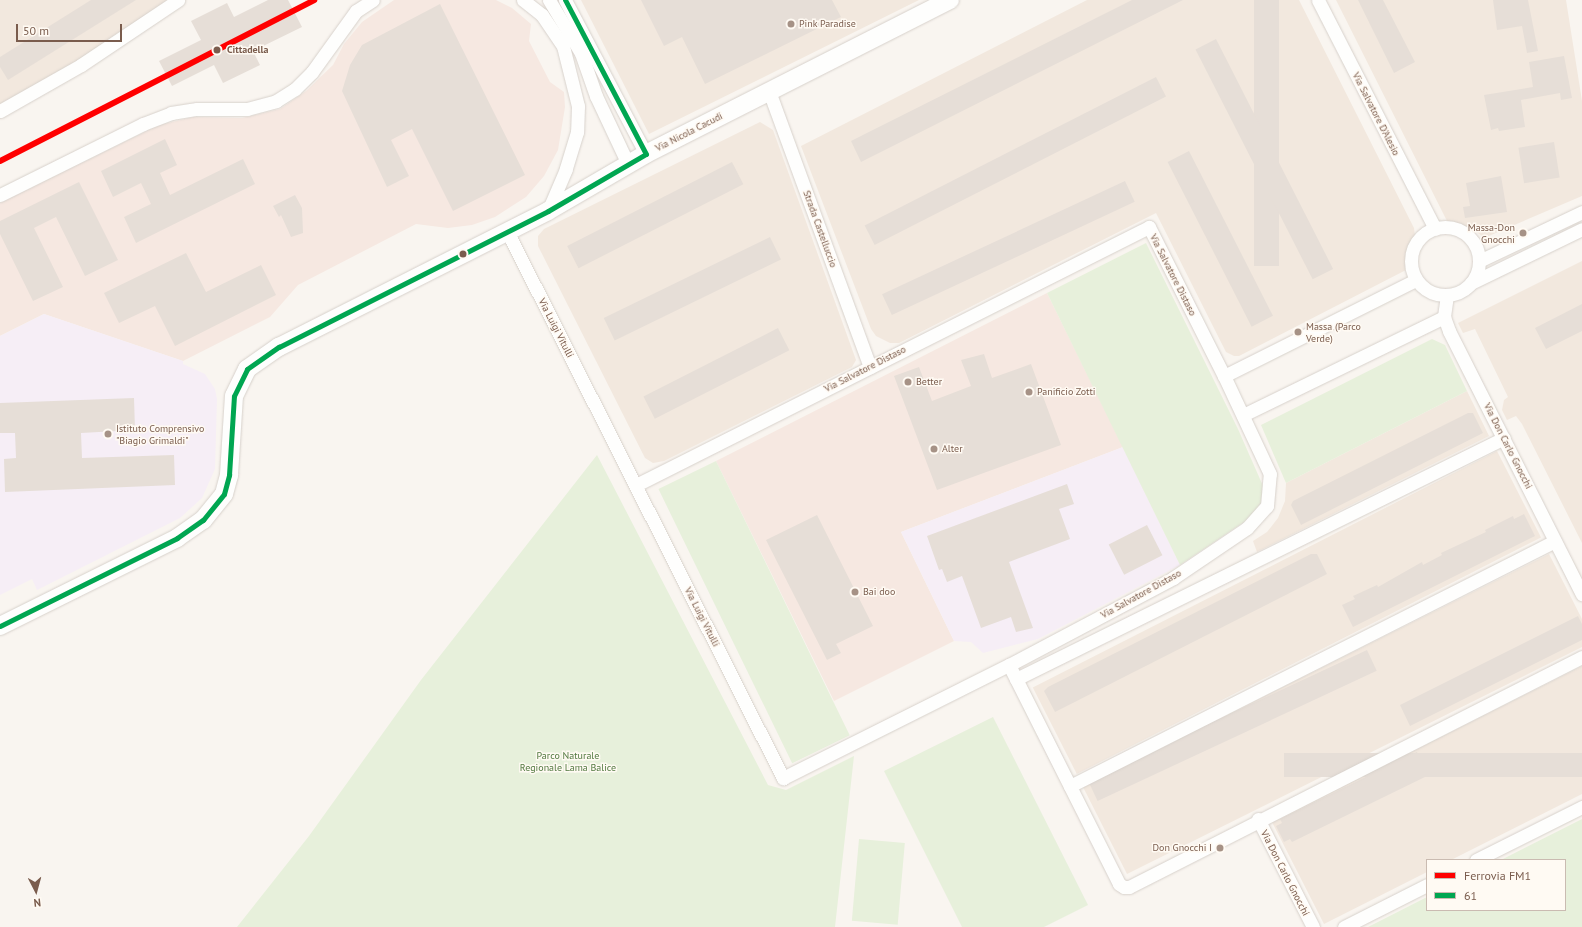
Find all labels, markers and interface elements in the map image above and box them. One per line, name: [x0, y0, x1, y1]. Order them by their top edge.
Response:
scale bar: [18, 16, 124, 42]
place label: Pink Paradise: [799, 18, 856, 30]
marker: Pink Paradise: [786, 19, 796, 29]
text: 50 m: [23, 23, 49, 38]
marker: Cittadella: [210, 43, 224, 57]
place label: Cittadella: [227, 44, 268, 56]
street label: Via Salvatore D'Alesio: [1350, 70, 1402, 158]
street label: Via Nicola Cacudi: [653, 110, 725, 154]
street label: Strada Castelluccio: [800, 189, 840, 269]
place label: Massa-Don Gnocchi: [1468, 221, 1515, 244]
marker: Massa-Don Gnocchi: [1518, 228, 1528, 238]
street label: Via Salvatore Distaso: [1147, 232, 1199, 318]
unlabelled marker: [458, 249, 468, 259]
street label: Via Luigi Vitulli: [536, 296, 576, 360]
place label: Massa (Parco Verde): [1306, 320, 1361, 344]
marker: Massa (Parco Verde): [1293, 327, 1303, 337]
street label: Via Salvatore Distaso: [822, 343, 908, 395]
place label: Better: [916, 376, 942, 388]
marker: Better: [903, 377, 913, 387]
place label: Panificio Zotti: [1037, 386, 1096, 398]
marker: Panificio Zotti: [1024, 387, 1034, 397]
street label: Via Don Carlo Gnocchi: [1481, 401, 1535, 491]
place label: Istituto Comprensivo "Biagio Grimaldi": [116, 422, 204, 446]
marker: Istituto Comprensivo "Biagio Grimaldi": [103, 429, 113, 439]
place label: Alter: [942, 443, 963, 455]
marker: Alter: [929, 444, 939, 454]
street label: Via Salvatore Distaso: [1099, 567, 1183, 621]
street label: Via Luigi Vitulli: [682, 585, 722, 649]
place label: Bai doo: [863, 586, 895, 598]
marker: Bai doo: [850, 587, 860, 597]
park label: Parco Naturale Regionale Lama Balice: [520, 749, 616, 772]
street label: Via Don Carlo Gnocchi: [1258, 828, 1312, 918]
place label: Don Gnocchi I: [1152, 842, 1212, 854]
marker: Don Gnocchi I: [1215, 843, 1225, 853]
legend: [1426, 859, 1566, 911]
text: Ferrovia FM1: [1464, 868, 1531, 883]
north arrow: [16, 871, 56, 911]
text: 61: [1464, 888, 1477, 903]
text: N: [33, 896, 42, 910]

